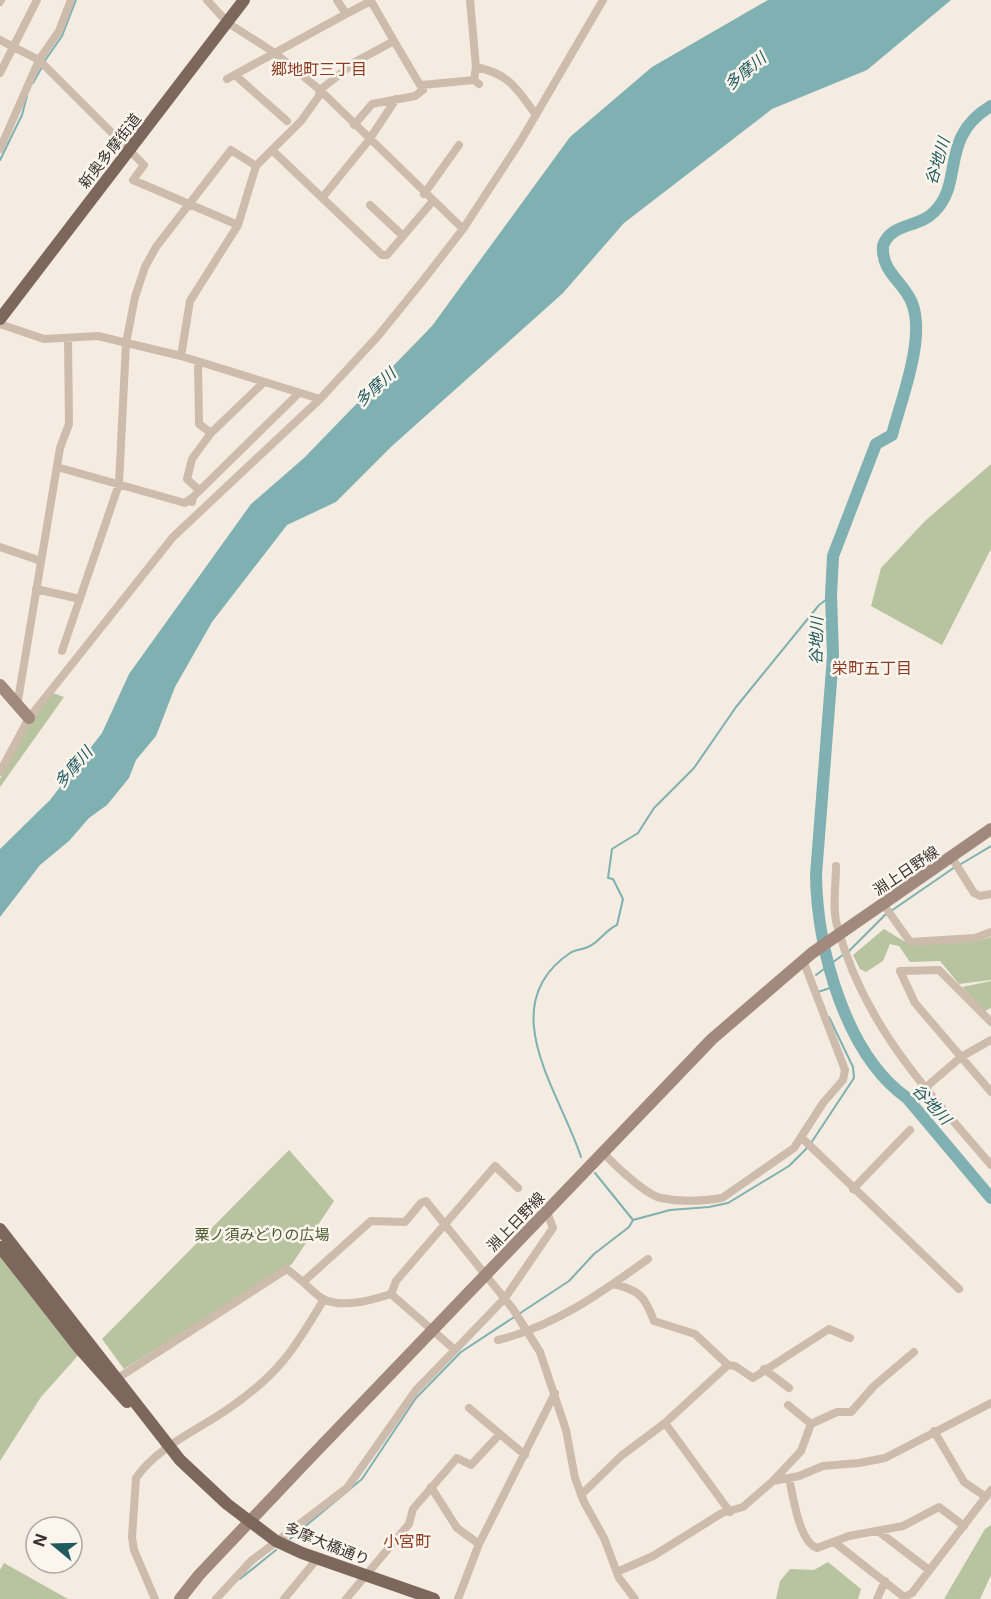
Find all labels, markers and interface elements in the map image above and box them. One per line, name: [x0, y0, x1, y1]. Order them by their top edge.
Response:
water label: 多摩川: [720, 47, 771, 94]
district label: 郷地町三丁目: [271, 59, 367, 79]
street label: 新奥多摩街道: [74, 109, 145, 192]
water label: 谷地川: [920, 133, 954, 187]
water label: 多摩川: [350, 362, 401, 410]
water label: 谷地川: [806, 615, 826, 665]
district label: 栄町五丁目: [832, 658, 912, 678]
water label: 多摩川: [50, 741, 98, 792]
street label: 淵上日野線: [869, 842, 942, 899]
water label: 谷地川: [908, 1080, 957, 1130]
street label: 淵上日野線: [483, 1188, 549, 1255]
park label: 粟ノ須みどりの広場: [194, 1225, 330, 1244]
north arrow: [24, 1515, 84, 1575]
street label: 多摩大橋通り: [282, 1518, 372, 1569]
text: N: [28, 1531, 51, 1549]
district label: 小宮町: [383, 1531, 431, 1551]

